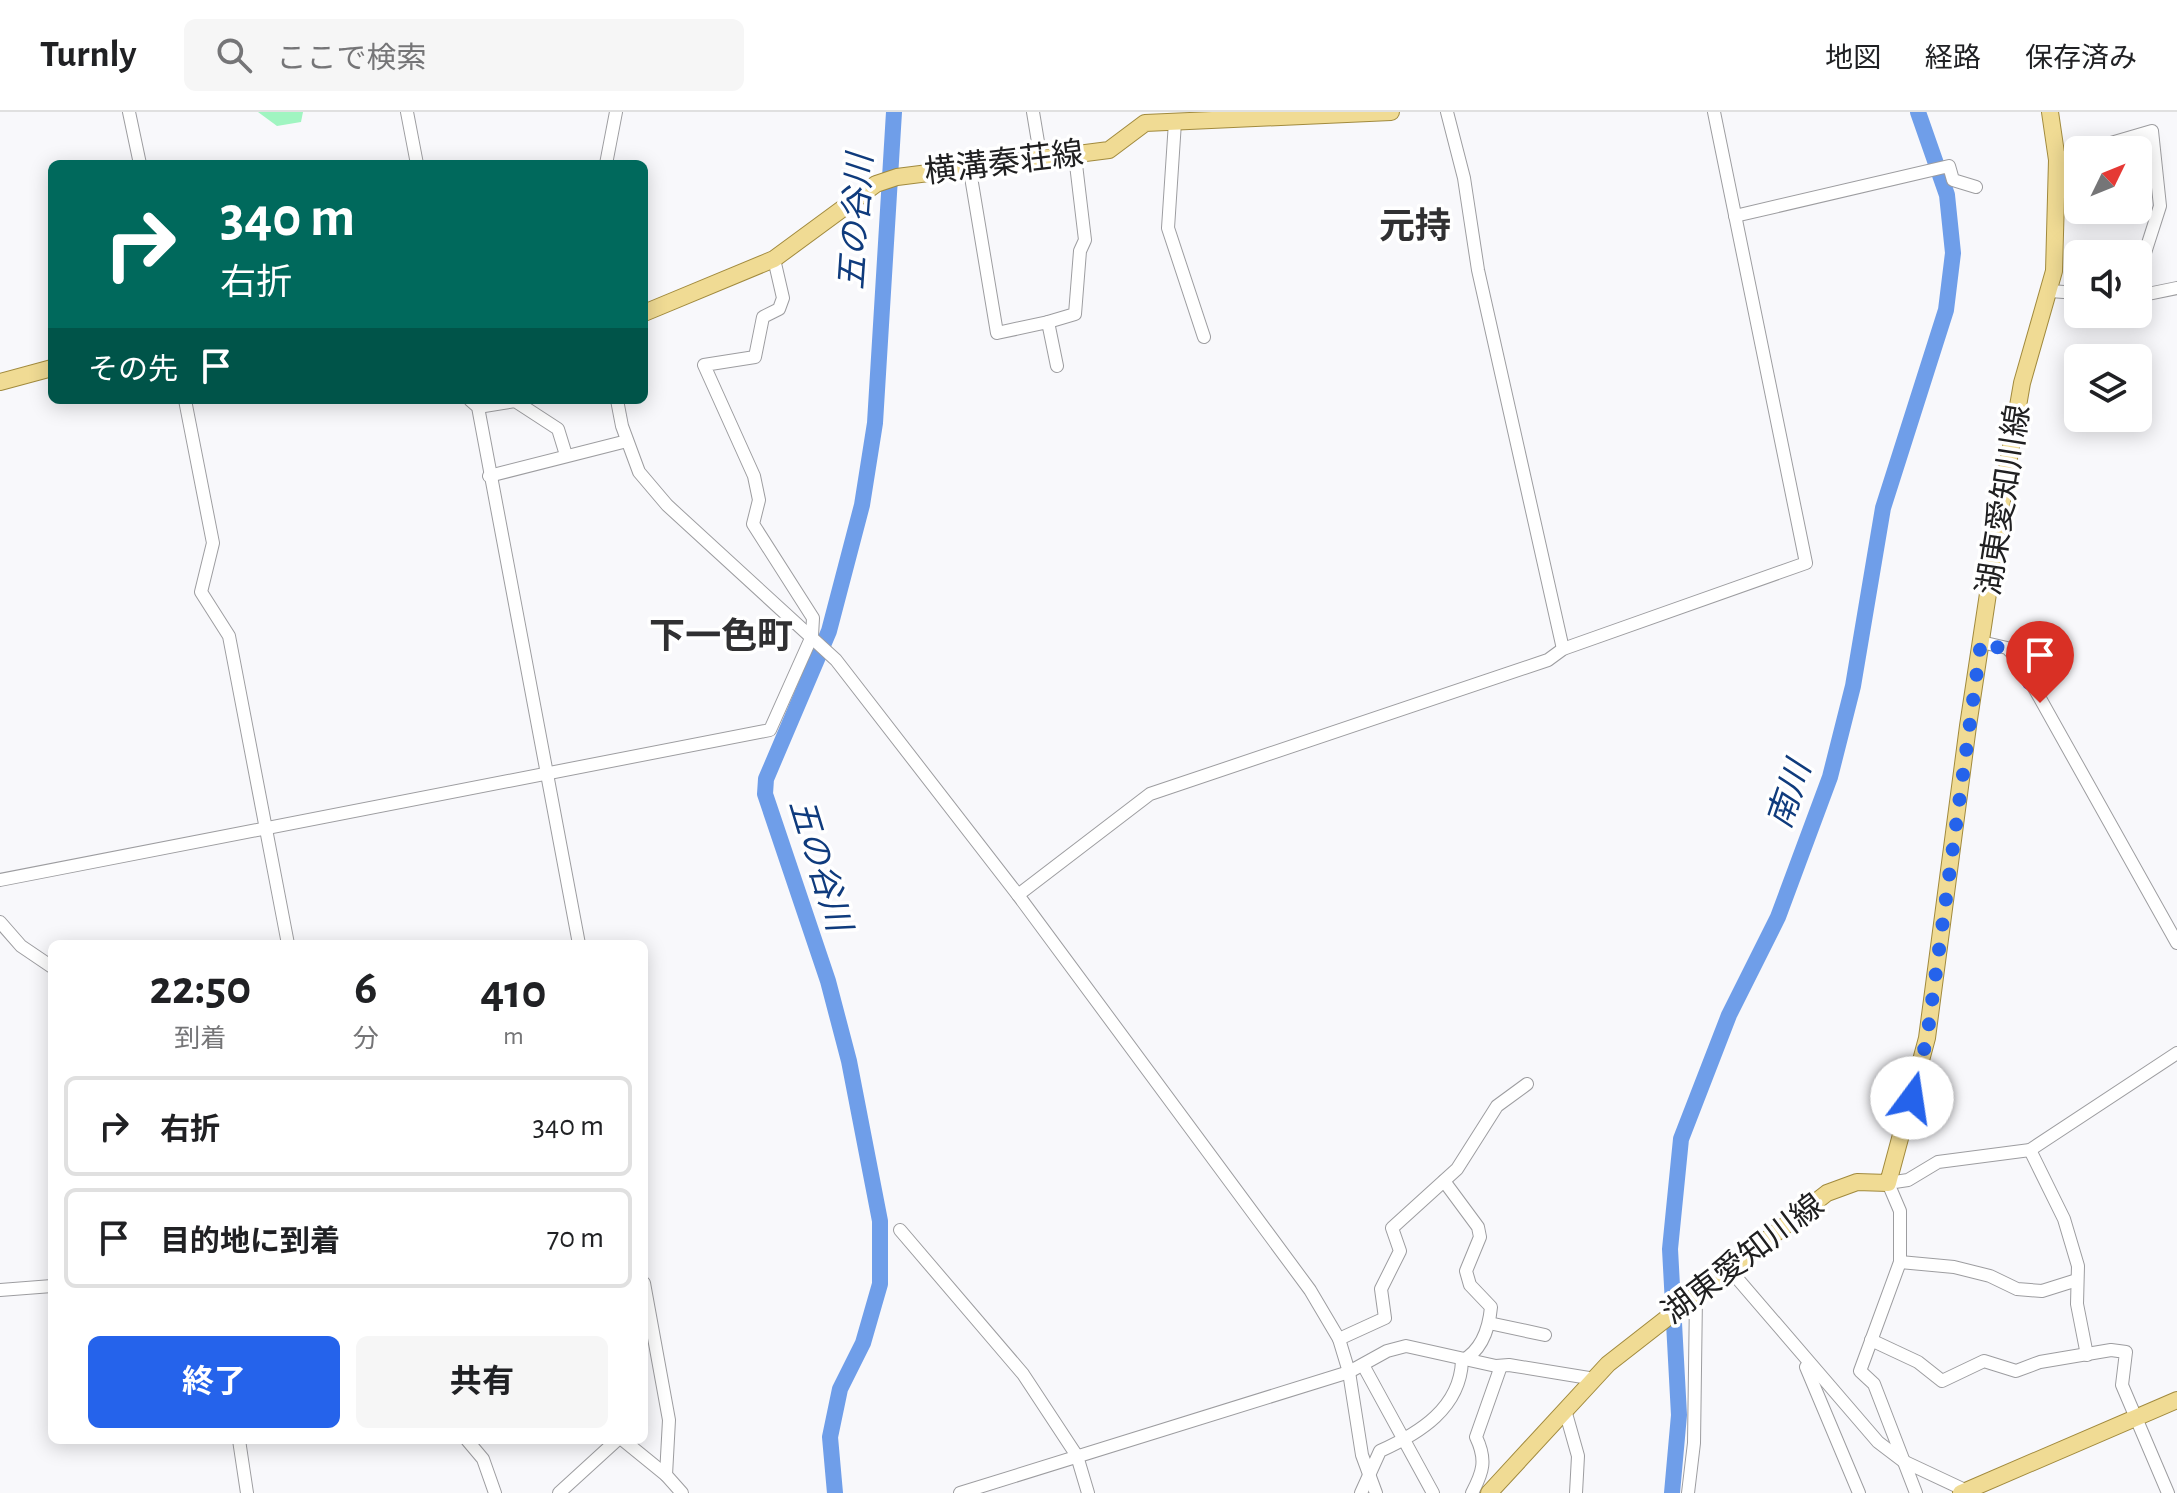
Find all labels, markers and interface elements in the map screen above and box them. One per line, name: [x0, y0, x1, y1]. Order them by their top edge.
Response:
search box: [184, 19, 744, 91]
icon: search: [212, 33, 256, 77]
text: Turnly: [40, 36, 136, 74]
text: ここで検索: [276, 44, 426, 74]
text: 地図: [1825, 45, 1881, 73]
text: 経路: [1925, 45, 1981, 73]
text: 保存済み: [2025, 45, 2137, 73]
street label: 横溝秦荘線: [922, 135, 1085, 189]
north arrow: [2064, 136, 2152, 224]
map controls: [2064, 136, 2152, 432]
water label: 五の谷川: [834, 150, 879, 291]
text: 340 m: [220, 190, 355, 246]
icon: right: [88, 192, 192, 296]
district label: 元持: [1379, 207, 1451, 245]
button: sound: [2064, 240, 2152, 328]
text: 右折: [220, 265, 292, 301]
icon: arrive: [194, 344, 238, 388]
button: layers: [2064, 344, 2152, 432]
text: その先: [88, 355, 178, 385]
street label: 湖東愛知川線: [1971, 402, 2035, 597]
district label: 下一色町: [649, 617, 793, 655]
pin: [2006, 621, 2074, 703]
icon: arrive: [2018, 633, 2062, 677]
water label: 南川: [1761, 754, 1818, 833]
water label: 五の谷川: [783, 795, 857, 938]
text: 22:50: [149, 965, 251, 1013]
text: 6: [354, 965, 377, 1013]
text: 410: [480, 969, 547, 1017]
text: m: [503, 1023, 524, 1049]
text: 到着: [174, 1026, 226, 1052]
text: 分: [353, 1026, 379, 1052]
position arrow: [1870, 1056, 1954, 1140]
icon: right: [92, 1104, 136, 1148]
text: 340 m: [532, 1111, 604, 1141]
text: 右折: [160, 1115, 220, 1145]
street label: 湖東愛知川線: [1655, 1187, 1829, 1330]
icon: arrive: [92, 1216, 136, 1260]
text: 70 m: [547, 1223, 604, 1253]
text: 目的地に到着: [160, 1227, 340, 1257]
button: 終了: [88, 1336, 340, 1428]
button: 共有: [356, 1336, 608, 1428]

